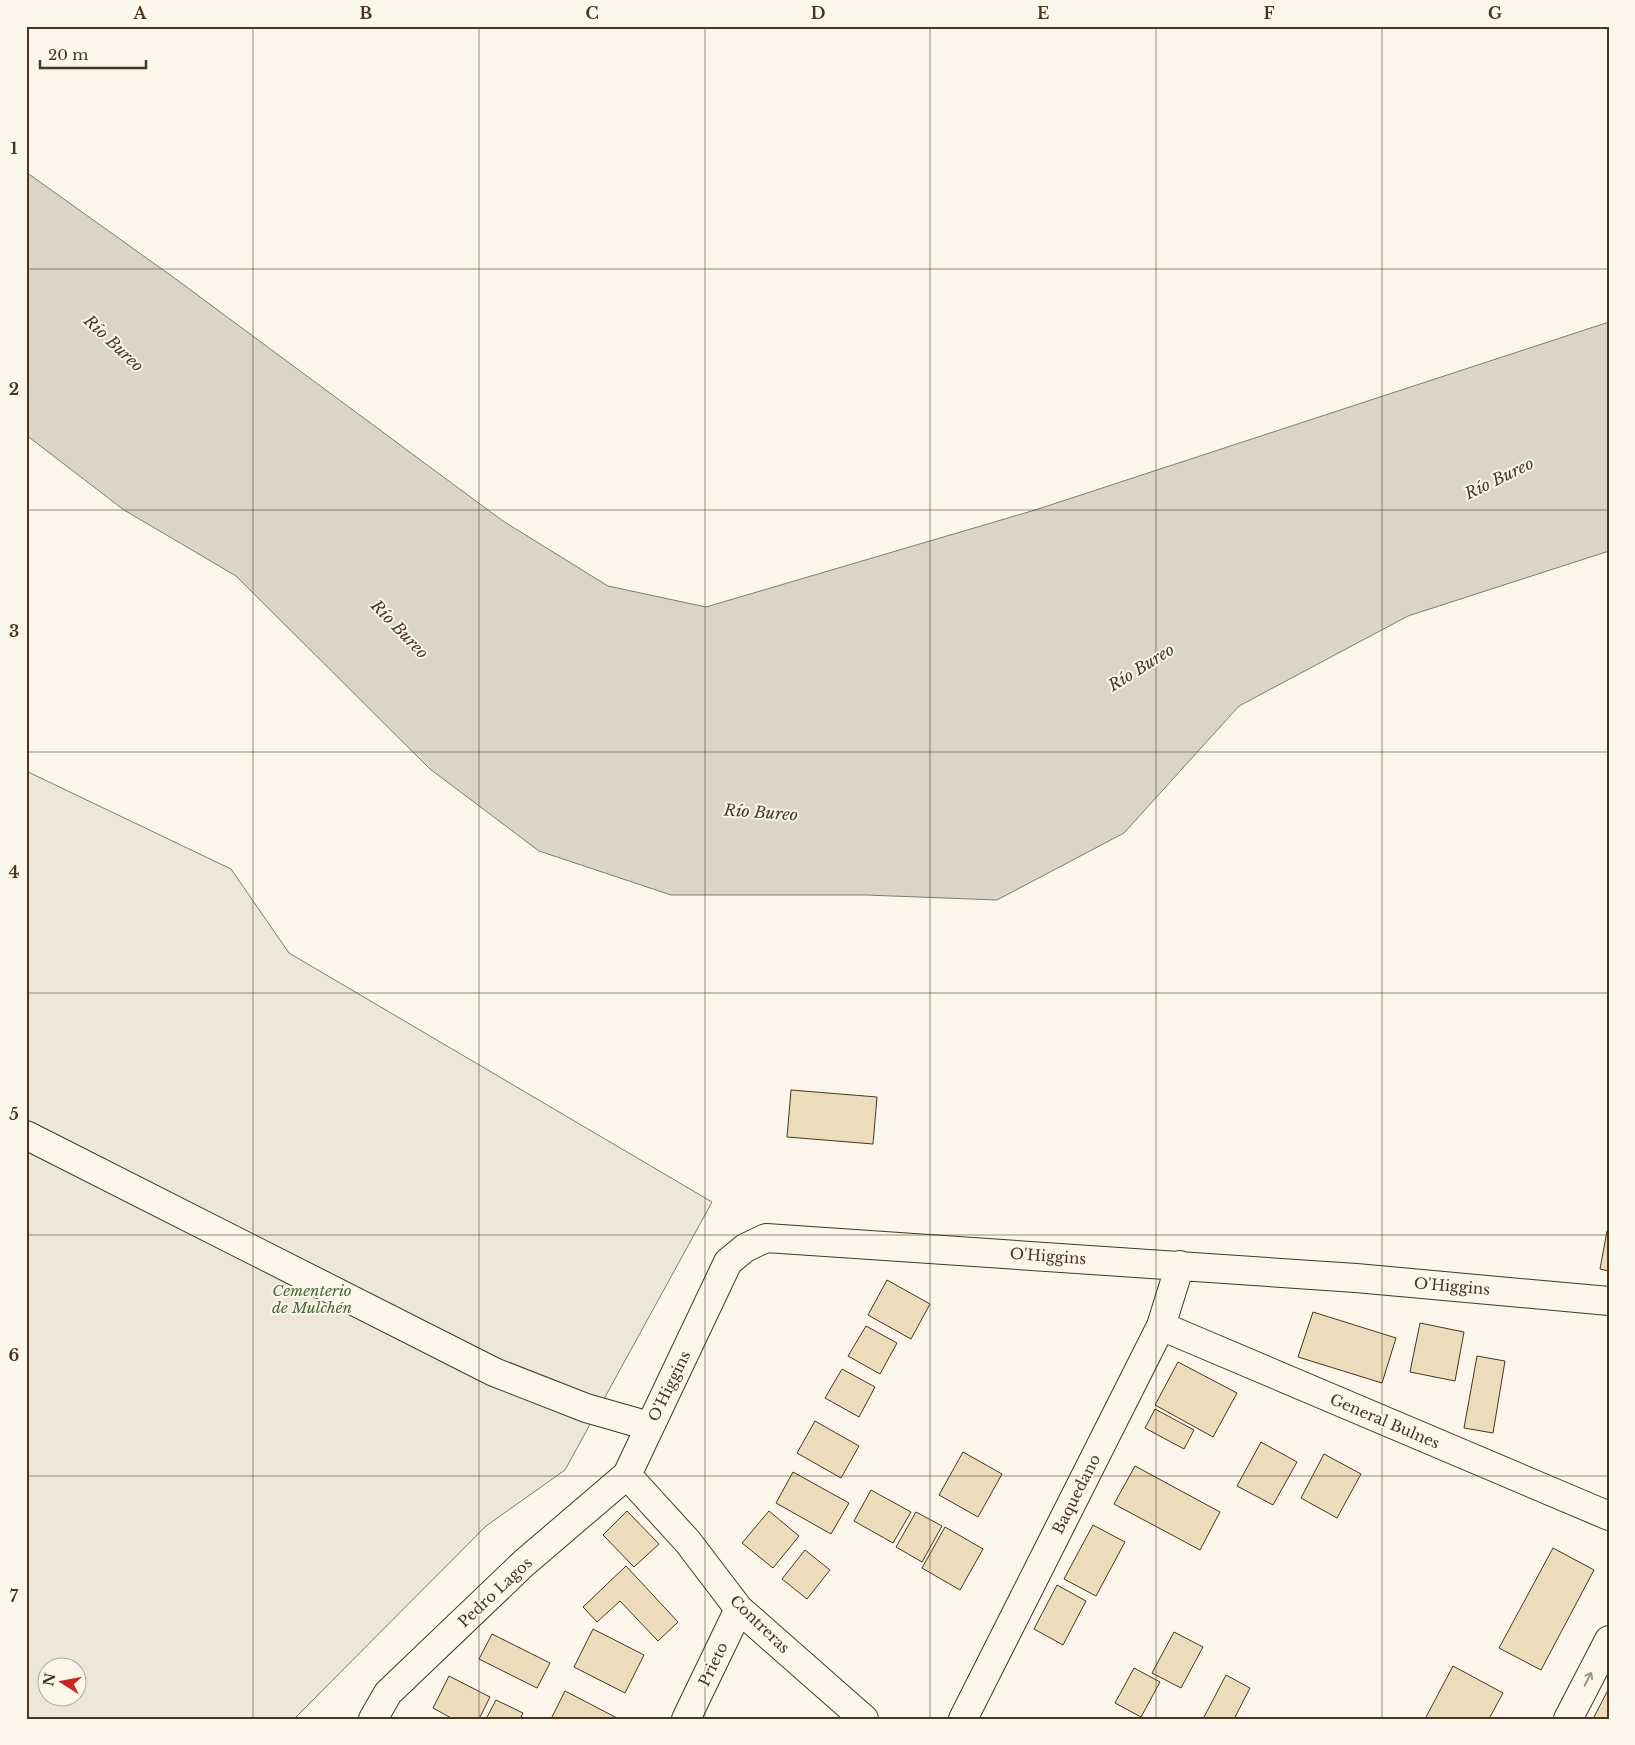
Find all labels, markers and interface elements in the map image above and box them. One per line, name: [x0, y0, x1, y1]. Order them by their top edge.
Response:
text: A: [133, 3, 148, 23]
text: B: [360, 3, 373, 23]
text: C: [585, 3, 599, 23]
text: D: [811, 3, 825, 23]
text: E: [1037, 3, 1049, 23]
text: F: [1263, 3, 1275, 23]
text: G: [1488, 3, 1502, 23]
scale bar: [40, 38, 146, 70]
text: 20 m: [48, 45, 88, 64]
text: 1: [11, 138, 18, 158]
water label: Río Bureo: [79, 310, 148, 376]
text: 2: [9, 379, 19, 399]
water label: Río Bureo: [1460, 453, 1537, 504]
water label: Río Bureo: [366, 595, 433, 663]
text: 3: [9, 621, 19, 641]
water label: Río Bureo: [1103, 639, 1178, 696]
water label: Río Bureo: [722, 799, 799, 825]
text: 4: [9, 862, 19, 882]
text: 5: [9, 1104, 19, 1124]
street label: O'Higgins: [1009, 1244, 1087, 1268]
street label: O'Higgins: [1413, 1273, 1491, 1299]
park label: Cementerio de Mulchén: [272, 1281, 352, 1317]
text: 6: [9, 1345, 20, 1365]
street label: O'Higgins: [644, 1347, 694, 1425]
street label: General Bulnes: [1327, 1389, 1443, 1453]
street label: Baquedano: [1048, 1451, 1104, 1537]
street label: Pedro Lagos: [454, 1553, 536, 1631]
text: 7: [10, 1586, 19, 1606]
street label: Contreras: [726, 1591, 794, 1657]
street label: Prieto: [694, 1639, 732, 1689]
north arrow: [38, 1658, 88, 1708]
text: N: [39, 1671, 59, 1688]
one-way arrow: [1583, 1672, 1593, 1687]

